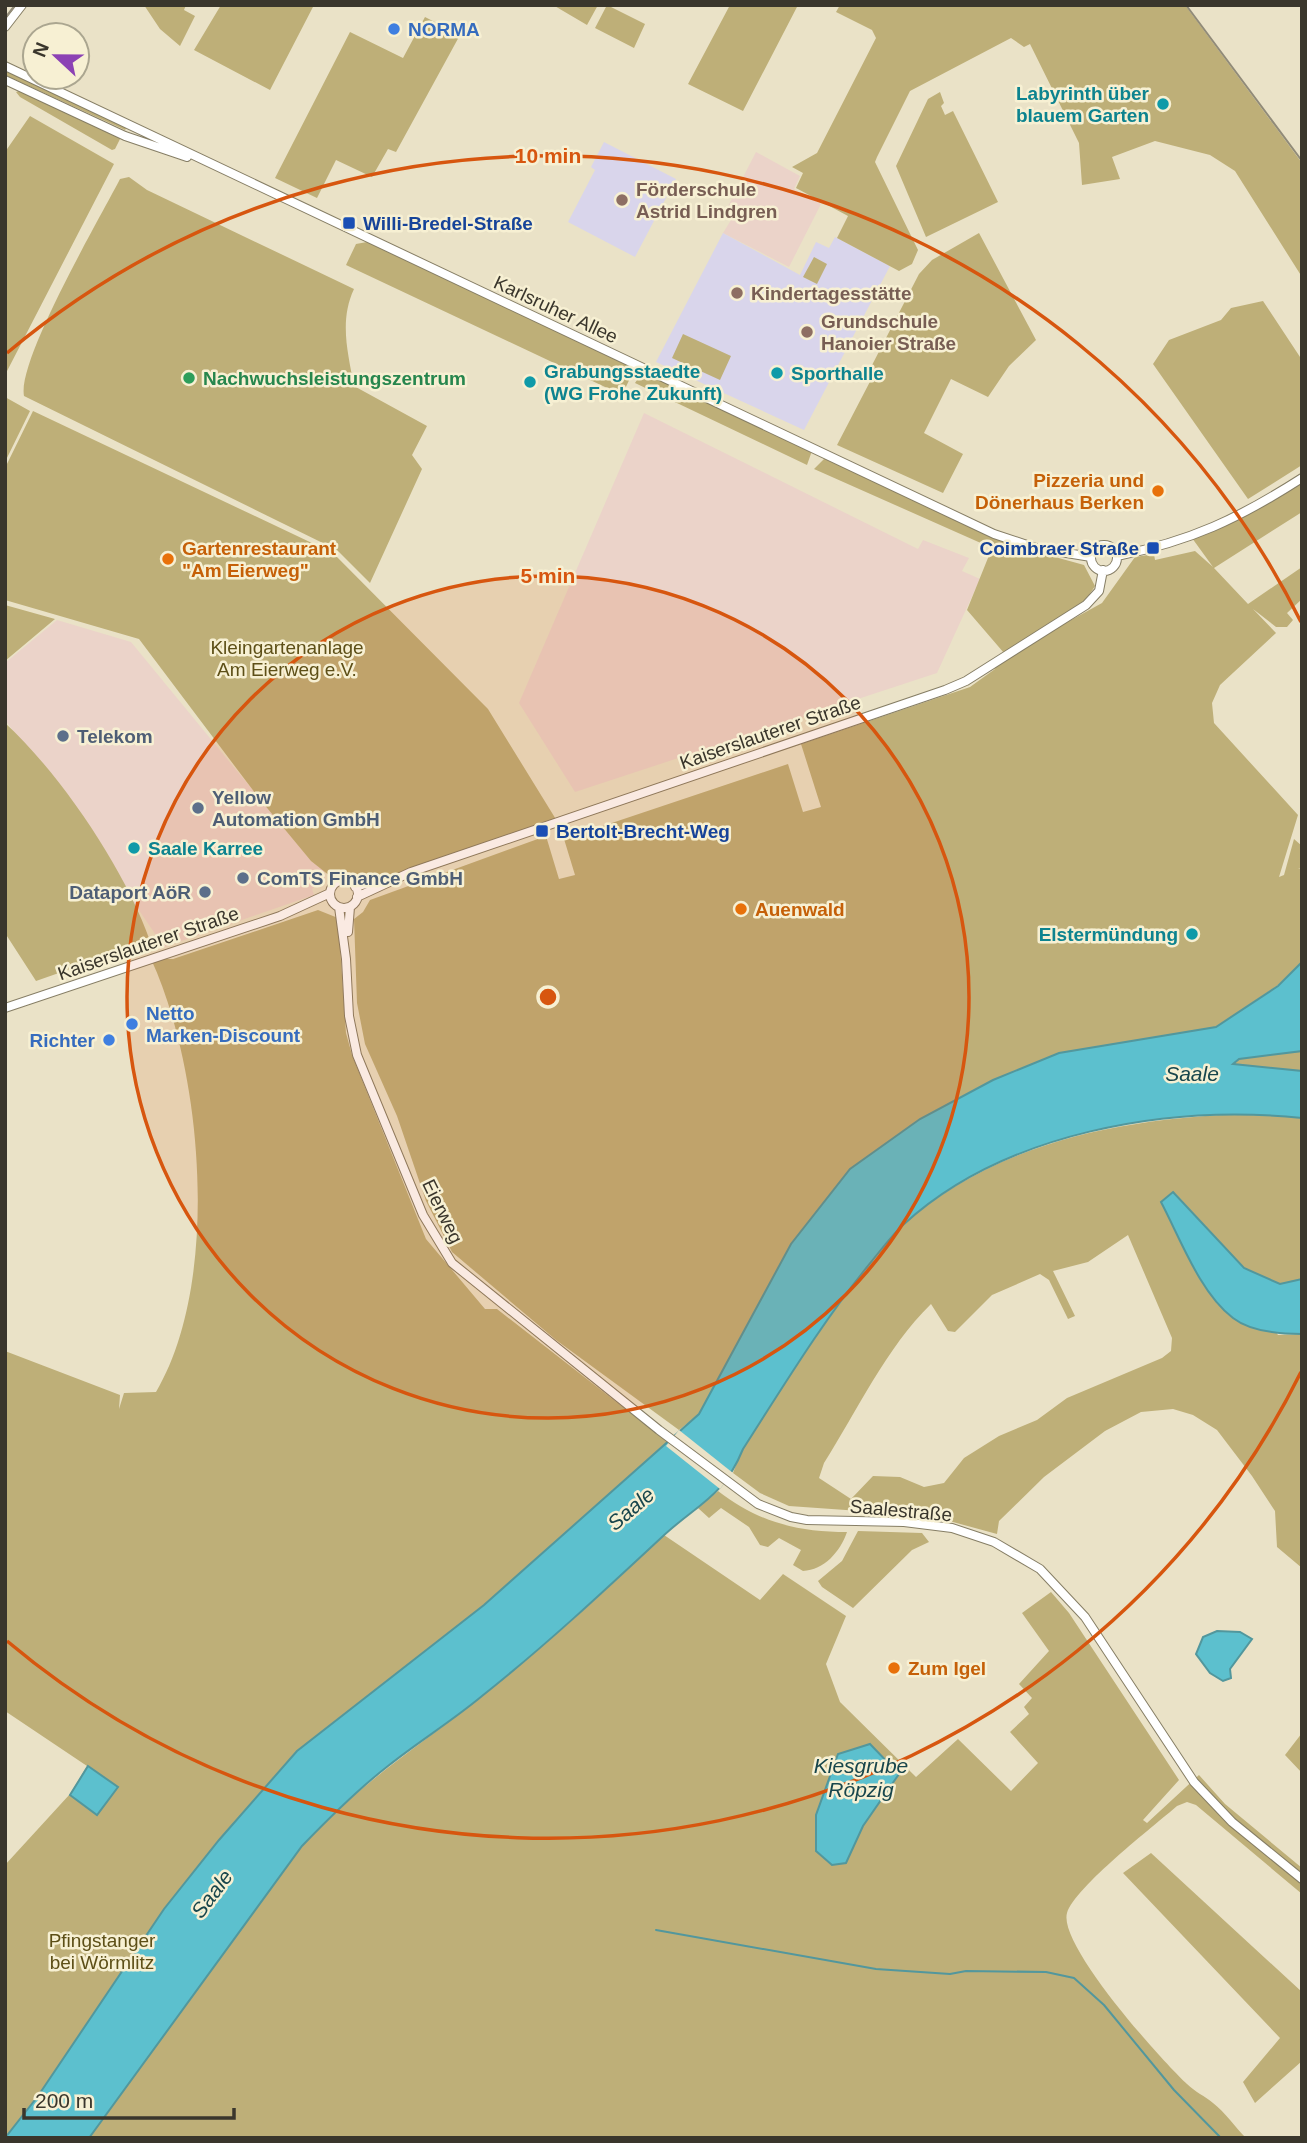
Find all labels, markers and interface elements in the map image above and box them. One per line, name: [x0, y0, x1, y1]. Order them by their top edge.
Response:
place label: NORMA: [408, 19, 480, 40]
north arrow: [21, 21, 91, 91]
marker: NORMA: [386, 21, 402, 37]
text: N: [28, 40, 53, 60]
place label: Labyrinth über blauem Garten: [1016, 83, 1150, 126]
marker: Labyrinth über blauem Garten: [1155, 96, 1171, 112]
text: 10 min: [515, 144, 581, 167]
place label: Förderschule Astrid Lindgren: [636, 179, 777, 222]
marker: Förderschule Astrid Lindgren: [614, 192, 630, 208]
place label: Willi-Bredel-Straße: [363, 213, 533, 234]
marker: Willi-Bredel-Straße: [341, 215, 357, 231]
street label: Karlsruher Allee: [491, 272, 621, 347]
place label: Kindertagesstätte: [751, 283, 912, 304]
marker: Kindertagesstätte: [729, 285, 745, 301]
place label: Grundschule Hanoier Straße: [821, 311, 956, 354]
marker: Grundschule Hanoier Straße: [799, 324, 815, 340]
place label: Grabungsstaedte (WG Frohe Zukunft): [544, 361, 722, 404]
place label: Sporthalle: [791, 363, 884, 384]
marker: Sporthalle: [769, 365, 785, 381]
place label: Nachwuchsleistungszentrum: [203, 368, 466, 389]
marker: Nachwuchsleistungszentrum: [181, 370, 197, 386]
marker: Grabungsstaedte (WG Frohe Zukunft): [522, 374, 538, 390]
place label: Pizzeria und Dönerhaus Berken: [975, 470, 1144, 513]
marker: Pizzeria und Dönerhaus Berken: [1150, 483, 1166, 499]
place label: Gartenrestaurant "Am Eierweg": [182, 538, 337, 581]
place label: Coimbraer Straße: [980, 538, 1139, 559]
marker: Coimbraer Straße: [1145, 540, 1161, 556]
marker: Gartenrestaurant "Am Eierweg": [160, 551, 176, 567]
text: 5 min: [521, 564, 575, 587]
park label: Kleingartenanlage Am Eierweg e.V.: [210, 637, 364, 680]
street label: Kaiserslauterer Straße: [677, 692, 863, 773]
place label: Telekom: [77, 726, 153, 747]
marker: Telekom: [55, 728, 71, 744]
place label: Yellow Automation GmbH: [212, 787, 380, 830]
marker: Yellow Automation GmbH: [190, 800, 206, 816]
place label: Bertolt-Brecht-Weg: [556, 821, 730, 842]
marker: Bertolt-Brecht-Weg: [534, 823, 550, 839]
place label: Saale Karree: [148, 838, 263, 859]
marker: Saale Karree: [126, 840, 142, 856]
place label: ComTS Finance GmbH: [257, 868, 463, 889]
marker: ComTS Finance GmbH: [235, 870, 251, 886]
place label: Dataport AöR: [69, 882, 191, 903]
marker: Dataport AöR: [197, 884, 213, 900]
place label: Auenwald: [755, 899, 845, 920]
marker: Auenwald: [733, 901, 749, 917]
street label: Kaiserslauterer Straße: [55, 903, 241, 984]
place label: Elstermündung: [1039, 924, 1178, 945]
marker: Elstermündung: [1184, 926, 1200, 942]
centre of rings: [536, 985, 560, 1009]
place label: Netto Marken-Discount: [146, 1003, 301, 1046]
marker: Netto Marken-Discount: [124, 1016, 140, 1032]
place label: Richter: [30, 1030, 96, 1051]
marker: Richter: [101, 1032, 117, 1048]
water label: Saale: [1165, 1062, 1219, 1085]
street label: Eierweg: [418, 1176, 467, 1247]
water label: Saale: [603, 1483, 659, 1535]
street label: Saalestraße: [849, 1496, 953, 1525]
place label: Zum Igel: [908, 1658, 986, 1679]
marker: Zum Igel: [886, 1660, 902, 1676]
water label: Kiesgrube Röpzig: [814, 1754, 908, 1801]
water label: Saale: [186, 1865, 237, 1922]
park label: Pfingstanger bei Wörmlitz: [49, 1930, 156, 1973]
scale bar: [24, 2076, 234, 2120]
text: 200 m: [35, 2089, 93, 2112]

